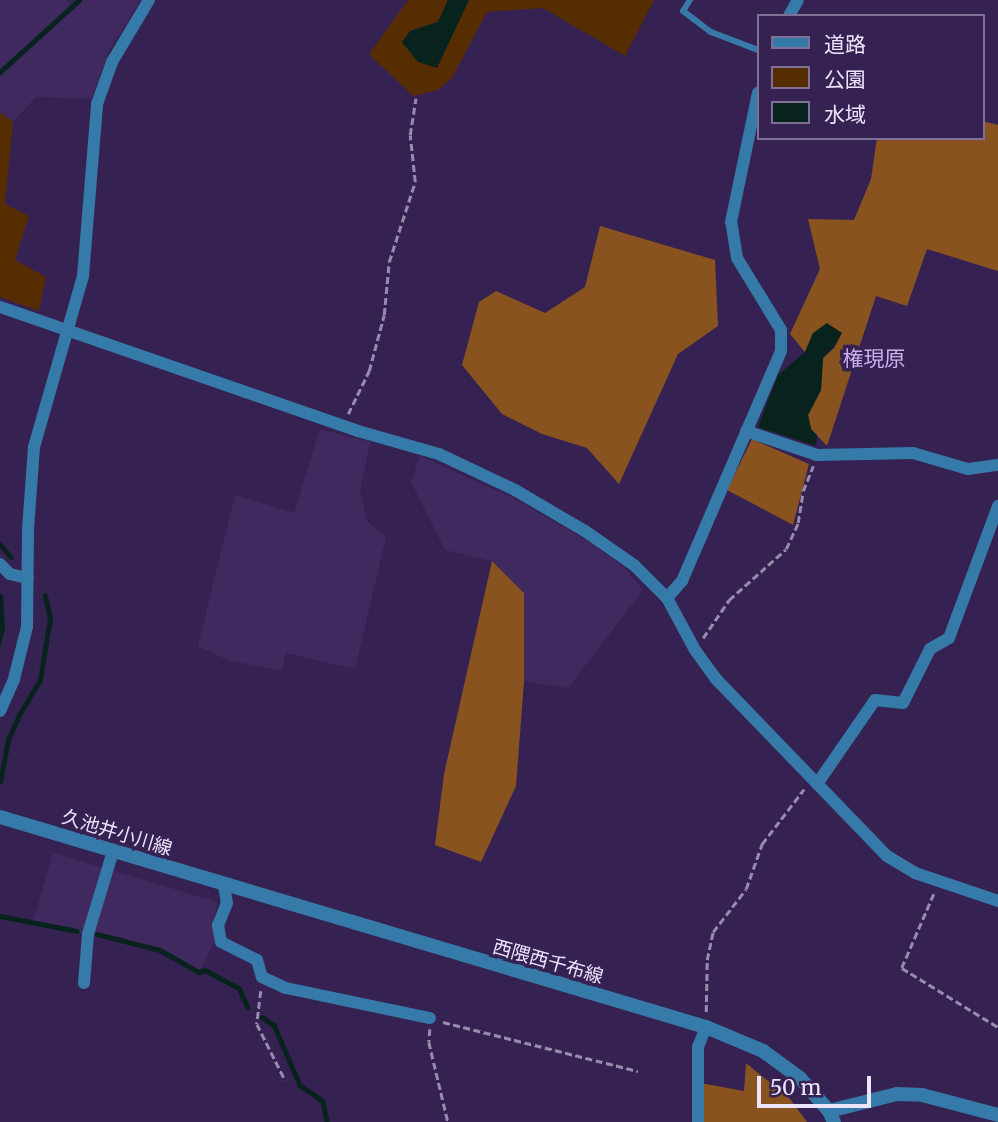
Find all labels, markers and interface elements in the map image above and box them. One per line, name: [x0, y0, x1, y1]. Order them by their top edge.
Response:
legend: [757, 14, 984, 140]
text: 道路: [824, 31, 866, 58]
text: 公園: [824, 66, 866, 93]
text: 水域: [824, 101, 866, 128]
district label: 権現原: [843, 346, 905, 372]
street label: 久池井小川線: [59, 805, 175, 861]
street label: 西隈西千布線: [490, 935, 606, 989]
scale bar: [760, 1062, 874, 1106]
text: 50 m: [770, 1074, 821, 1101]

